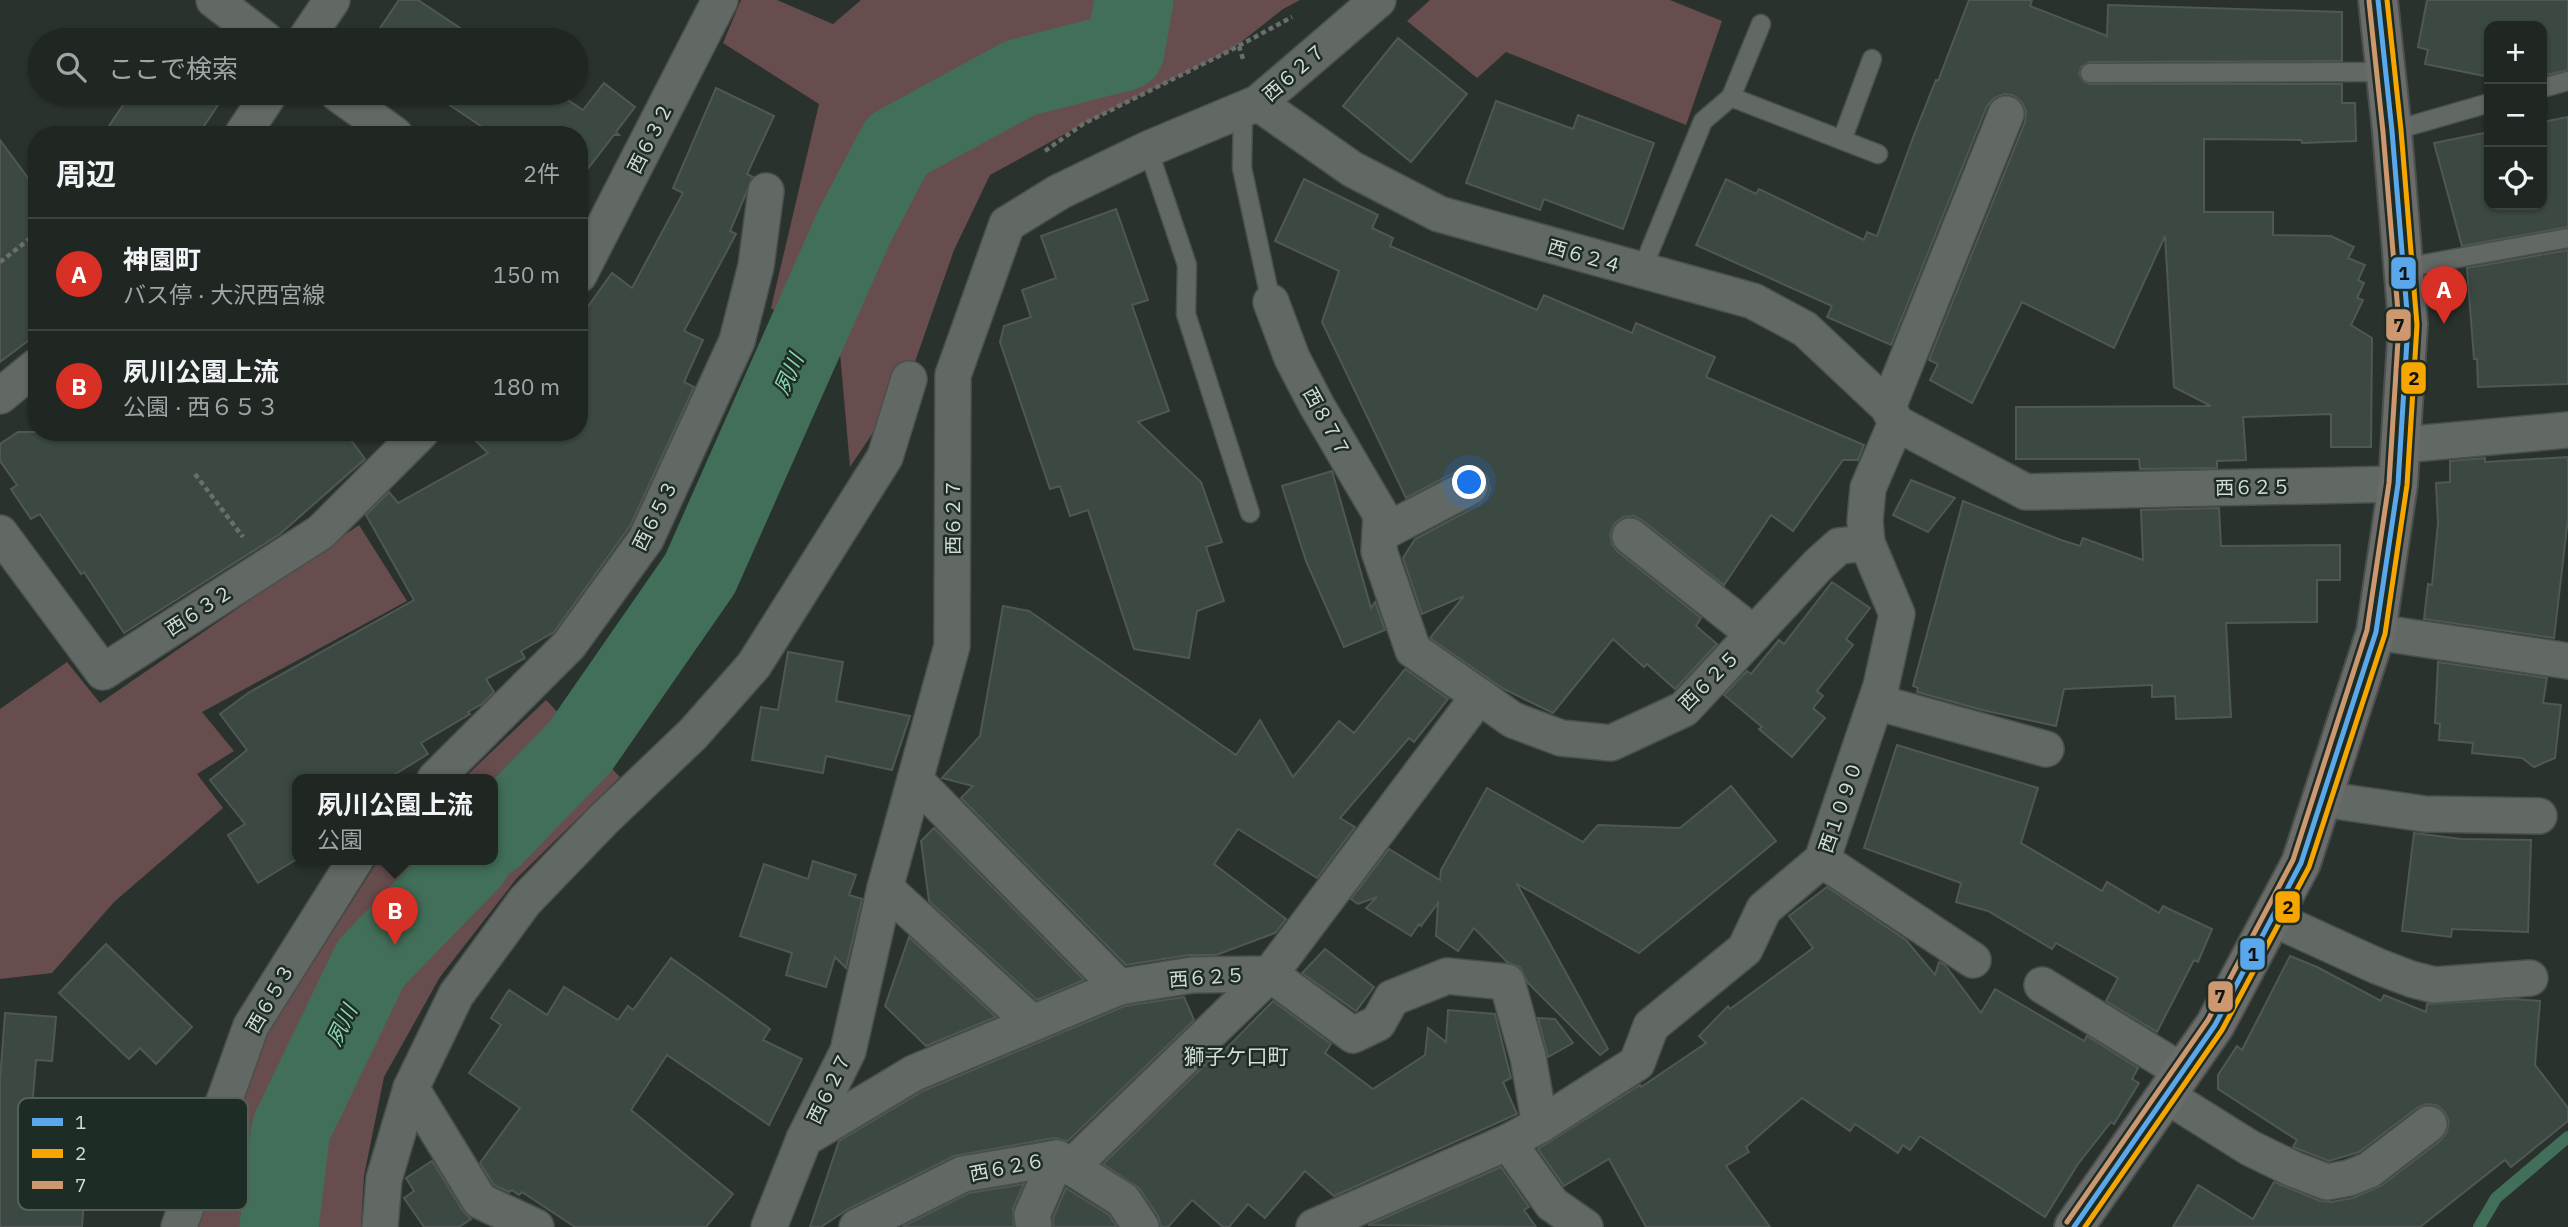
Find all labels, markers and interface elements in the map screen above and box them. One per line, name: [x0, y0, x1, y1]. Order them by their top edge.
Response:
map controls: [2484, 21, 2547, 210]
button: +: [2484, 21, 2547, 84]
search box: [28, 28, 588, 105]
street label: 西６２７: [1257, 38, 1331, 106]
icon: search: [52, 48, 90, 86]
text: ここで検索: [108, 51, 238, 85]
button: −: [2484, 84, 2547, 147]
street label: 西６３２: [622, 99, 678, 177]
button: locate: [2484, 147, 2547, 210]
text: 周辺: [56, 154, 116, 193]
text: 2件: [523, 158, 560, 188]
street label: 西６２４: [1545, 234, 1625, 278]
text: 神園町: [123, 242, 201, 276]
line badge: 1: [2390, 256, 2417, 290]
text: A: [71, 259, 87, 289]
text: 150 m: [493, 259, 560, 289]
text: 1: [2398, 261, 2410, 285]
pin: A: [2421, 266, 2467, 324]
text: バス停 · 大沢西宮線: [123, 279, 325, 309]
line badge: 7: [2385, 308, 2412, 342]
text: 7: [2393, 313, 2405, 337]
water label: 夙川: [767, 347, 810, 399]
text: 夙川公園上流: [123, 354, 279, 388]
line badge: 2: [2400, 361, 2427, 395]
text: 2: [2408, 366, 2420, 390]
text: B: [71, 371, 87, 401]
text: 180 m: [493, 371, 560, 401]
street label: 西８７７: [1298, 383, 1356, 461]
text: 公園 · 西６５３: [123, 391, 279, 421]
your location: [1452, 465, 1486, 499]
street label: 西６２５: [2215, 474, 2291, 500]
street label: 西６５３: [627, 476, 683, 554]
street label: 西６２７: [941, 479, 965, 555]
street label: 西６３２: [161, 579, 237, 641]
street label: 西６２５: [1674, 645, 1744, 715]
street label: 西１０９０: [1813, 758, 1867, 856]
popup: [292, 774, 498, 865]
text: 夙川公園上流: [317, 787, 473, 821]
text: 公園: [317, 824, 363, 854]
pin: B: [372, 887, 418, 945]
line badge: 2: [2274, 890, 2301, 924]
text: 2: [2282, 895, 2294, 919]
line badge: 1: [2239, 937, 2266, 971]
text: 1: [2247, 942, 2259, 966]
street label: 西６５３: [241, 959, 299, 1037]
street label: 西６２５: [1168, 962, 1246, 992]
line badge: 7: [2207, 980, 2234, 1013]
text: 7: [2214, 984, 2226, 1008]
water label: 夙川: [319, 998, 364, 1050]
district label: 獅子ケ口町: [1184, 1042, 1289, 1070]
street label: 西６２７: [802, 1049, 856, 1127]
legend: [18, 1098, 248, 1210]
text: 1: [75, 1110, 86, 1134]
text: 2: [75, 1141, 86, 1165]
street label: 西６２６: [967, 1148, 1047, 1186]
text: 7: [75, 1173, 86, 1197]

